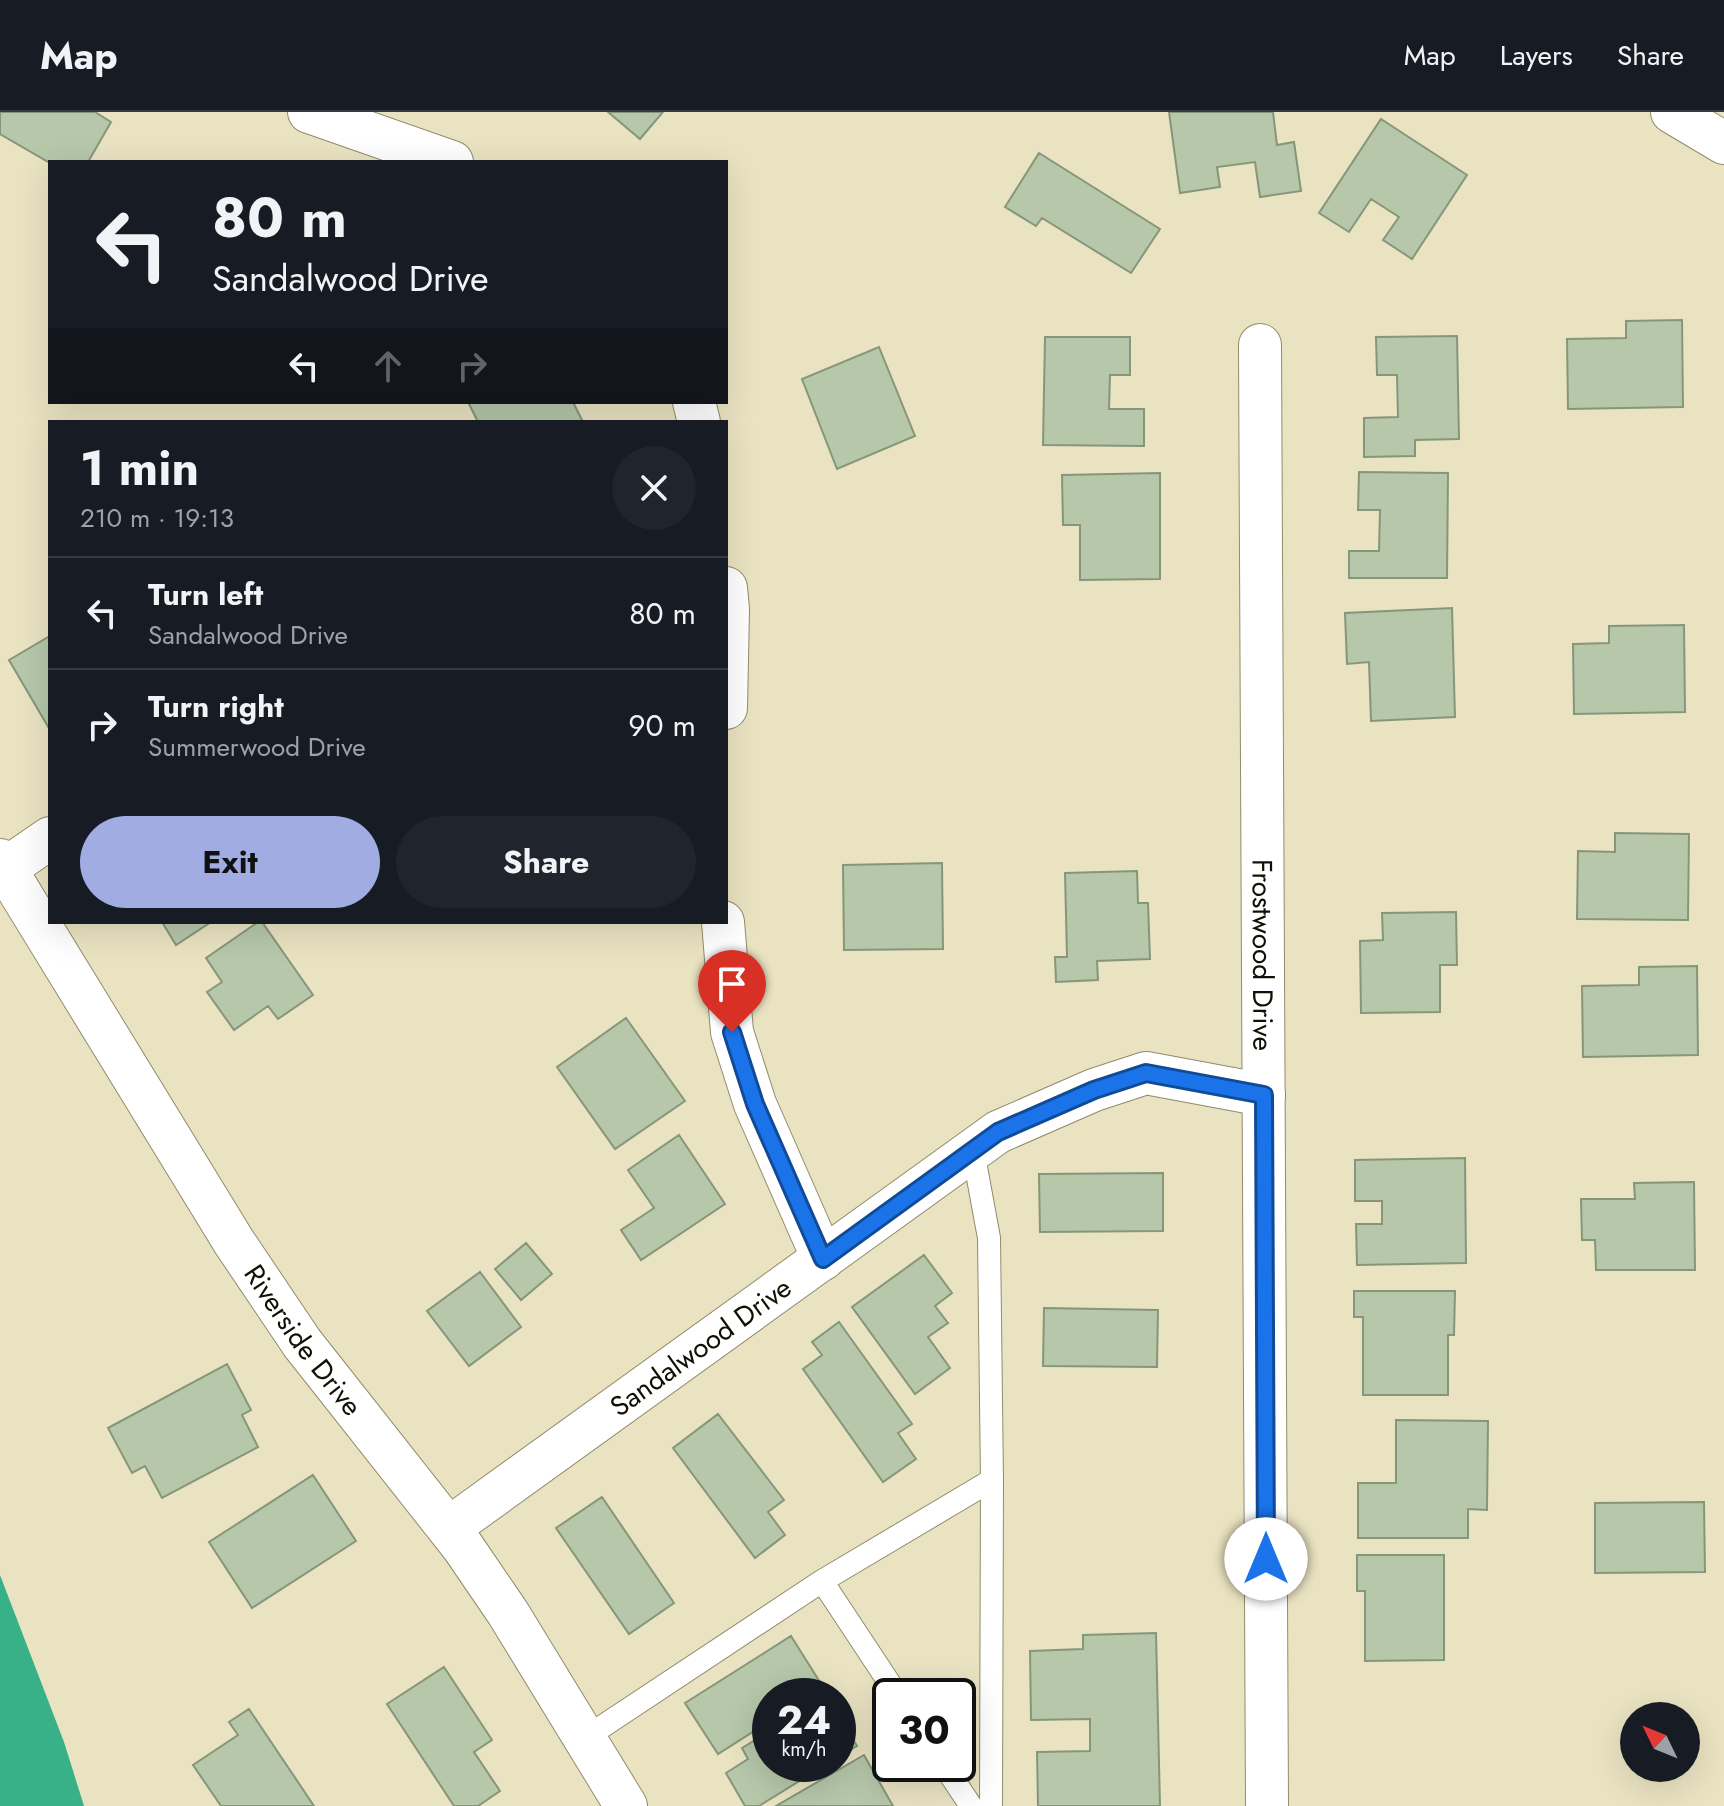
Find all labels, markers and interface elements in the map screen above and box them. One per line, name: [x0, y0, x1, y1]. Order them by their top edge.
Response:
text: Map: [40, 28, 118, 83]
text: Map: [1404, 35, 1456, 76]
text: Layers: [1500, 35, 1573, 76]
text: Share: [1617, 35, 1684, 76]
text: 80 m: [212, 177, 347, 258]
icon: left: [80, 192, 184, 296]
text: Sandalwood Drive: [212, 252, 489, 304]
icon: left: [282, 344, 326, 388]
icon: ahead: [366, 344, 410, 388]
icon: right: [450, 344, 494, 388]
text: 1 min: [80, 434, 199, 503]
button: close: [612, 446, 696, 530]
text: 210 m · 19:13: [80, 499, 234, 537]
text: Turn left: [148, 573, 263, 616]
icon: left: [80, 591, 124, 635]
text: 80 m: [629, 592, 696, 635]
text: Sandalwood Drive: [148, 616, 348, 654]
text: Turn right: [148, 685, 284, 728]
icon: right: [80, 703, 124, 747]
text: 90 m: [628, 704, 696, 747]
text: Summerwood Drive: [148, 728, 366, 766]
button: Exit: [80, 816, 380, 908]
button: Share: [396, 816, 696, 908]
street label: Frostwood Drive: [1242, 859, 1284, 1051]
pin: [698, 950, 766, 1032]
icon: arrive: [710, 962, 754, 1006]
street label: Riverside Drive: [234, 1256, 372, 1424]
street label: Sandalwood Drive: [601, 1267, 800, 1426]
position arrow: [1224, 1517, 1308, 1601]
speed limit sign: 30: [872, 1678, 976, 1782]
text: 24: [777, 1691, 831, 1749]
north arrow: [1620, 1702, 1700, 1782]
map controls: [1620, 1702, 1700, 1782]
text: km/h: [781, 1735, 827, 1764]

